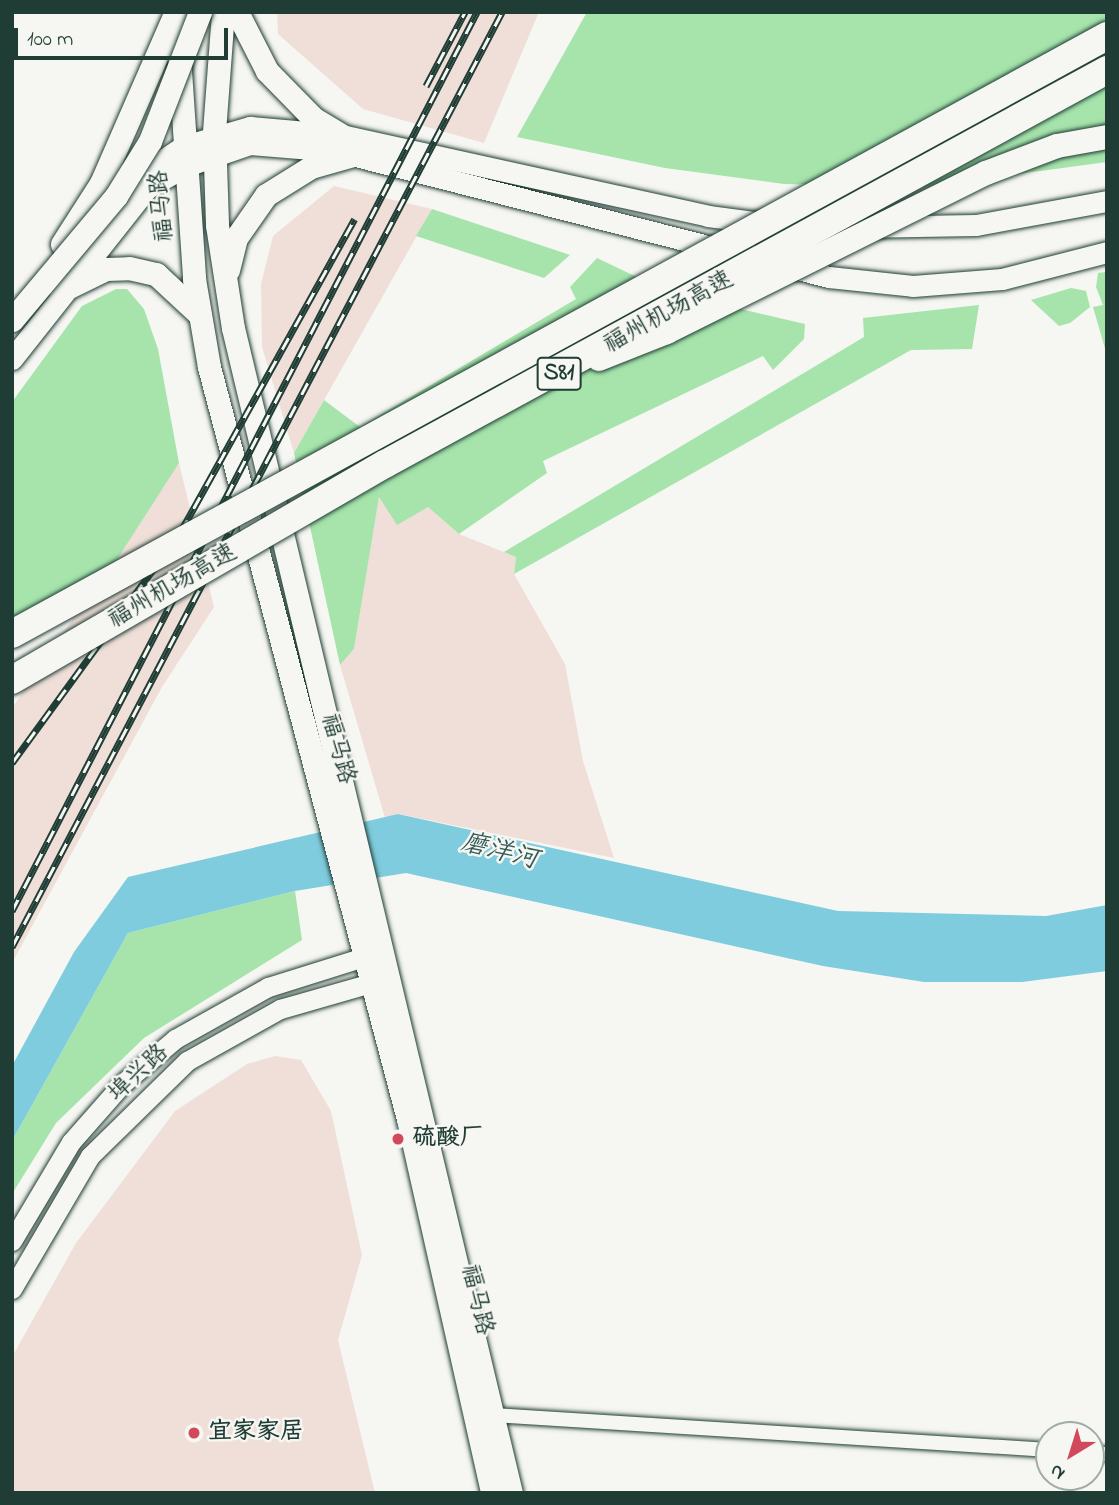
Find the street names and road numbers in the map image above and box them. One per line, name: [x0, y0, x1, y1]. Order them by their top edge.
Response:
street label: 福马路: [146, 169, 180, 243]
street label: 福州机场高速: [599, 265, 739, 361]
road number: S81: [536, 354, 582, 394]
street label: 福州机场高速: [103, 539, 243, 635]
street label: 福马路: [314, 710, 360, 788]
street label: 埠兴路: [103, 1039, 175, 1109]
street label: 福马路: [454, 1262, 498, 1338]

